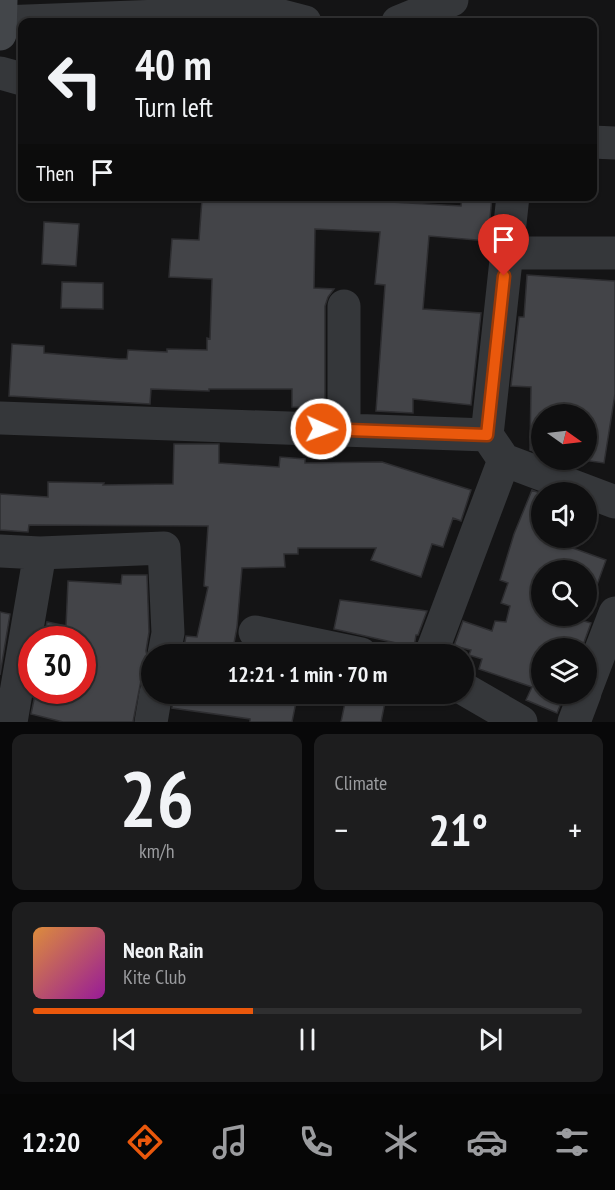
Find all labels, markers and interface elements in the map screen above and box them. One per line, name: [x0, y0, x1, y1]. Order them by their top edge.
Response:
text: 40 m: [135, 37, 212, 92]
icon: left: [36, 42, 114, 120]
text: Turn left: [135, 90, 213, 124]
icon: arrive: [86, 156, 119, 189]
text: Then: [36, 159, 74, 187]
pin: [478, 214, 529, 276]
icon: arrive: [487, 223, 520, 256]
position arrow: [289, 397, 353, 461]
north arrow: [531, 404, 597, 470]
map controls: [531, 404, 597, 704]
button: sound: [531, 482, 597, 548]
button: search: [531, 560, 597, 626]
speed limit sign: 30: [18, 626, 96, 704]
button: layers: [531, 638, 597, 704]
text: 12:21 · 1 min · 70 m: [228, 660, 387, 688]
text: 26: [119, 748, 194, 849]
text: Climate: [335, 770, 387, 796]
text: 21°: [429, 800, 488, 858]
text: −: [335, 808, 348, 851]
text: +: [568, 808, 582, 851]
text: km/h: [139, 838, 174, 864]
text: Neon Rain: [123, 936, 203, 964]
text: Kite Club: [123, 964, 186, 990]
icon: previous: [108, 1023, 141, 1056]
icon: pause: [291, 1023, 324, 1056]
icon: next: [474, 1023, 507, 1056]
icon: directions: [124, 1121, 166, 1163]
icon: music: [209, 1121, 251, 1163]
icon: phone: [295, 1121, 337, 1163]
icon: climate: [380, 1121, 422, 1163]
icon: car: [466, 1121, 508, 1163]
icon: filters: [551, 1121, 593, 1163]
text: 12:20: [22, 1125, 80, 1159]

